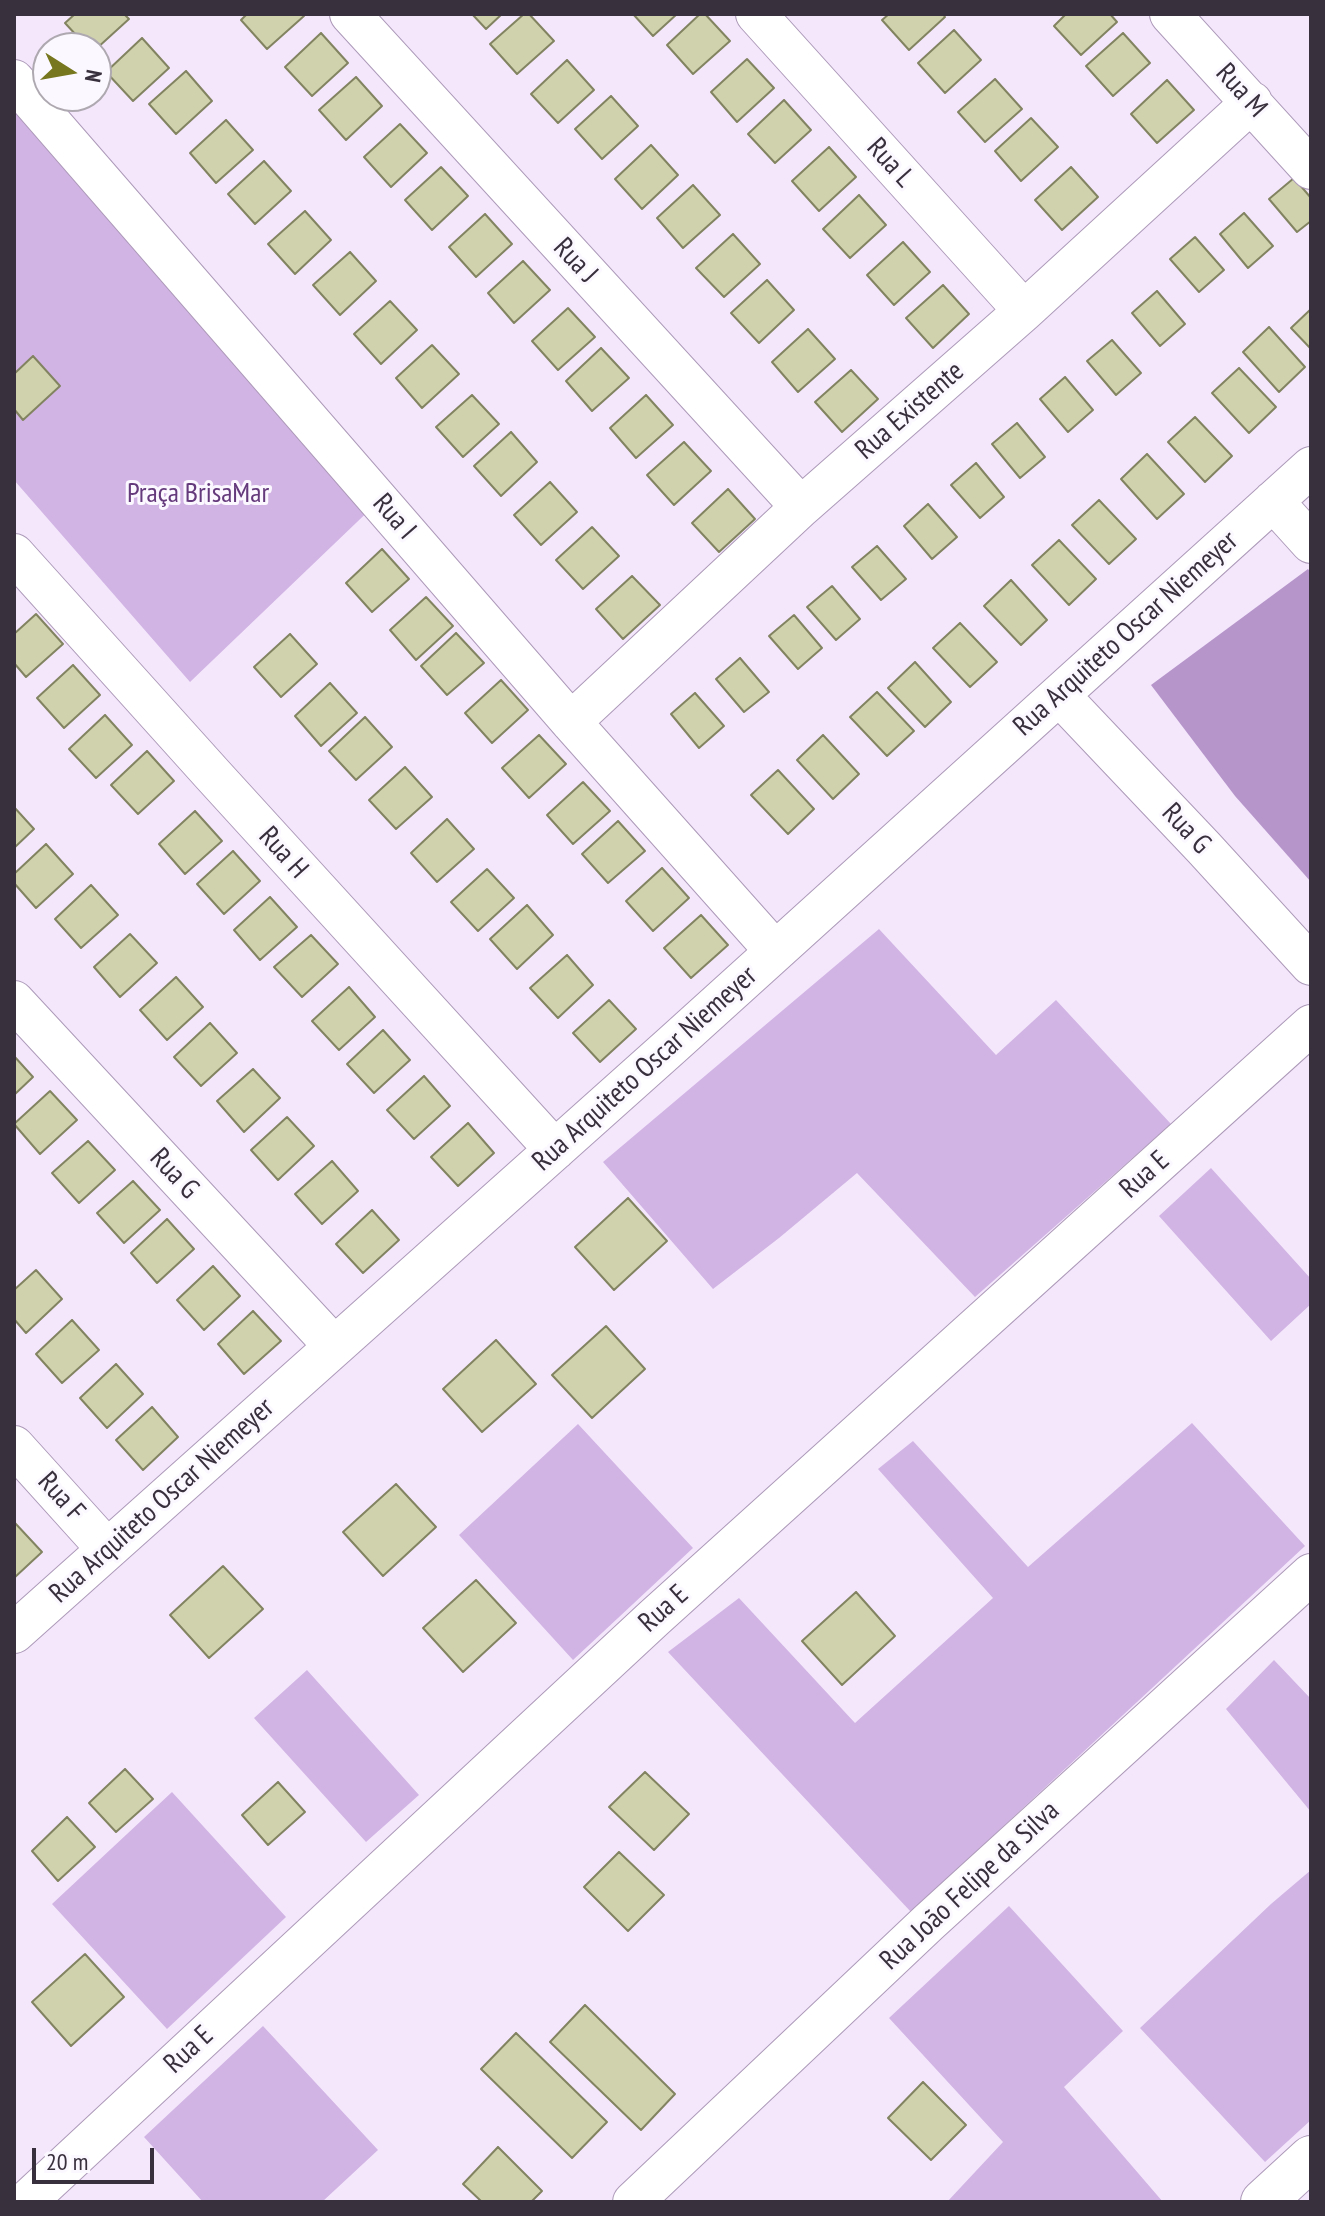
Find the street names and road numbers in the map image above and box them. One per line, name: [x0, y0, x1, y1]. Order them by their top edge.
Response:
street label: Rua M: [1208, 57, 1274, 125]
street label: Rua L: [859, 132, 921, 194]
street label: Rua J: [546, 231, 604, 291]
street label: Rua Existente: [849, 355, 971, 467]
street label: Rua I: [365, 487, 423, 547]
street label: Rua Arquiteto Oscar Niemeyer: [1007, 525, 1245, 743]
street label: Rua G: [1154, 797, 1218, 861]
street label: Rua H: [251, 820, 315, 886]
street label: Rua Arquiteto Oscar Niemeyer: [526, 960, 764, 1178]
street label: Rua G: [142, 1142, 206, 1206]
street label: Rua E: [1113, 1144, 1177, 1206]
street label: Rua Arquiteto Oscar Niemeyer: [43, 1392, 281, 1610]
street label: Rua F: [30, 1466, 92, 1528]
street label: Rua E: [632, 1578, 696, 1640]
street label: Rua João Felipe da Silva: [874, 1795, 1066, 1977]
street label: Rua E: [158, 2019, 220, 2081]

